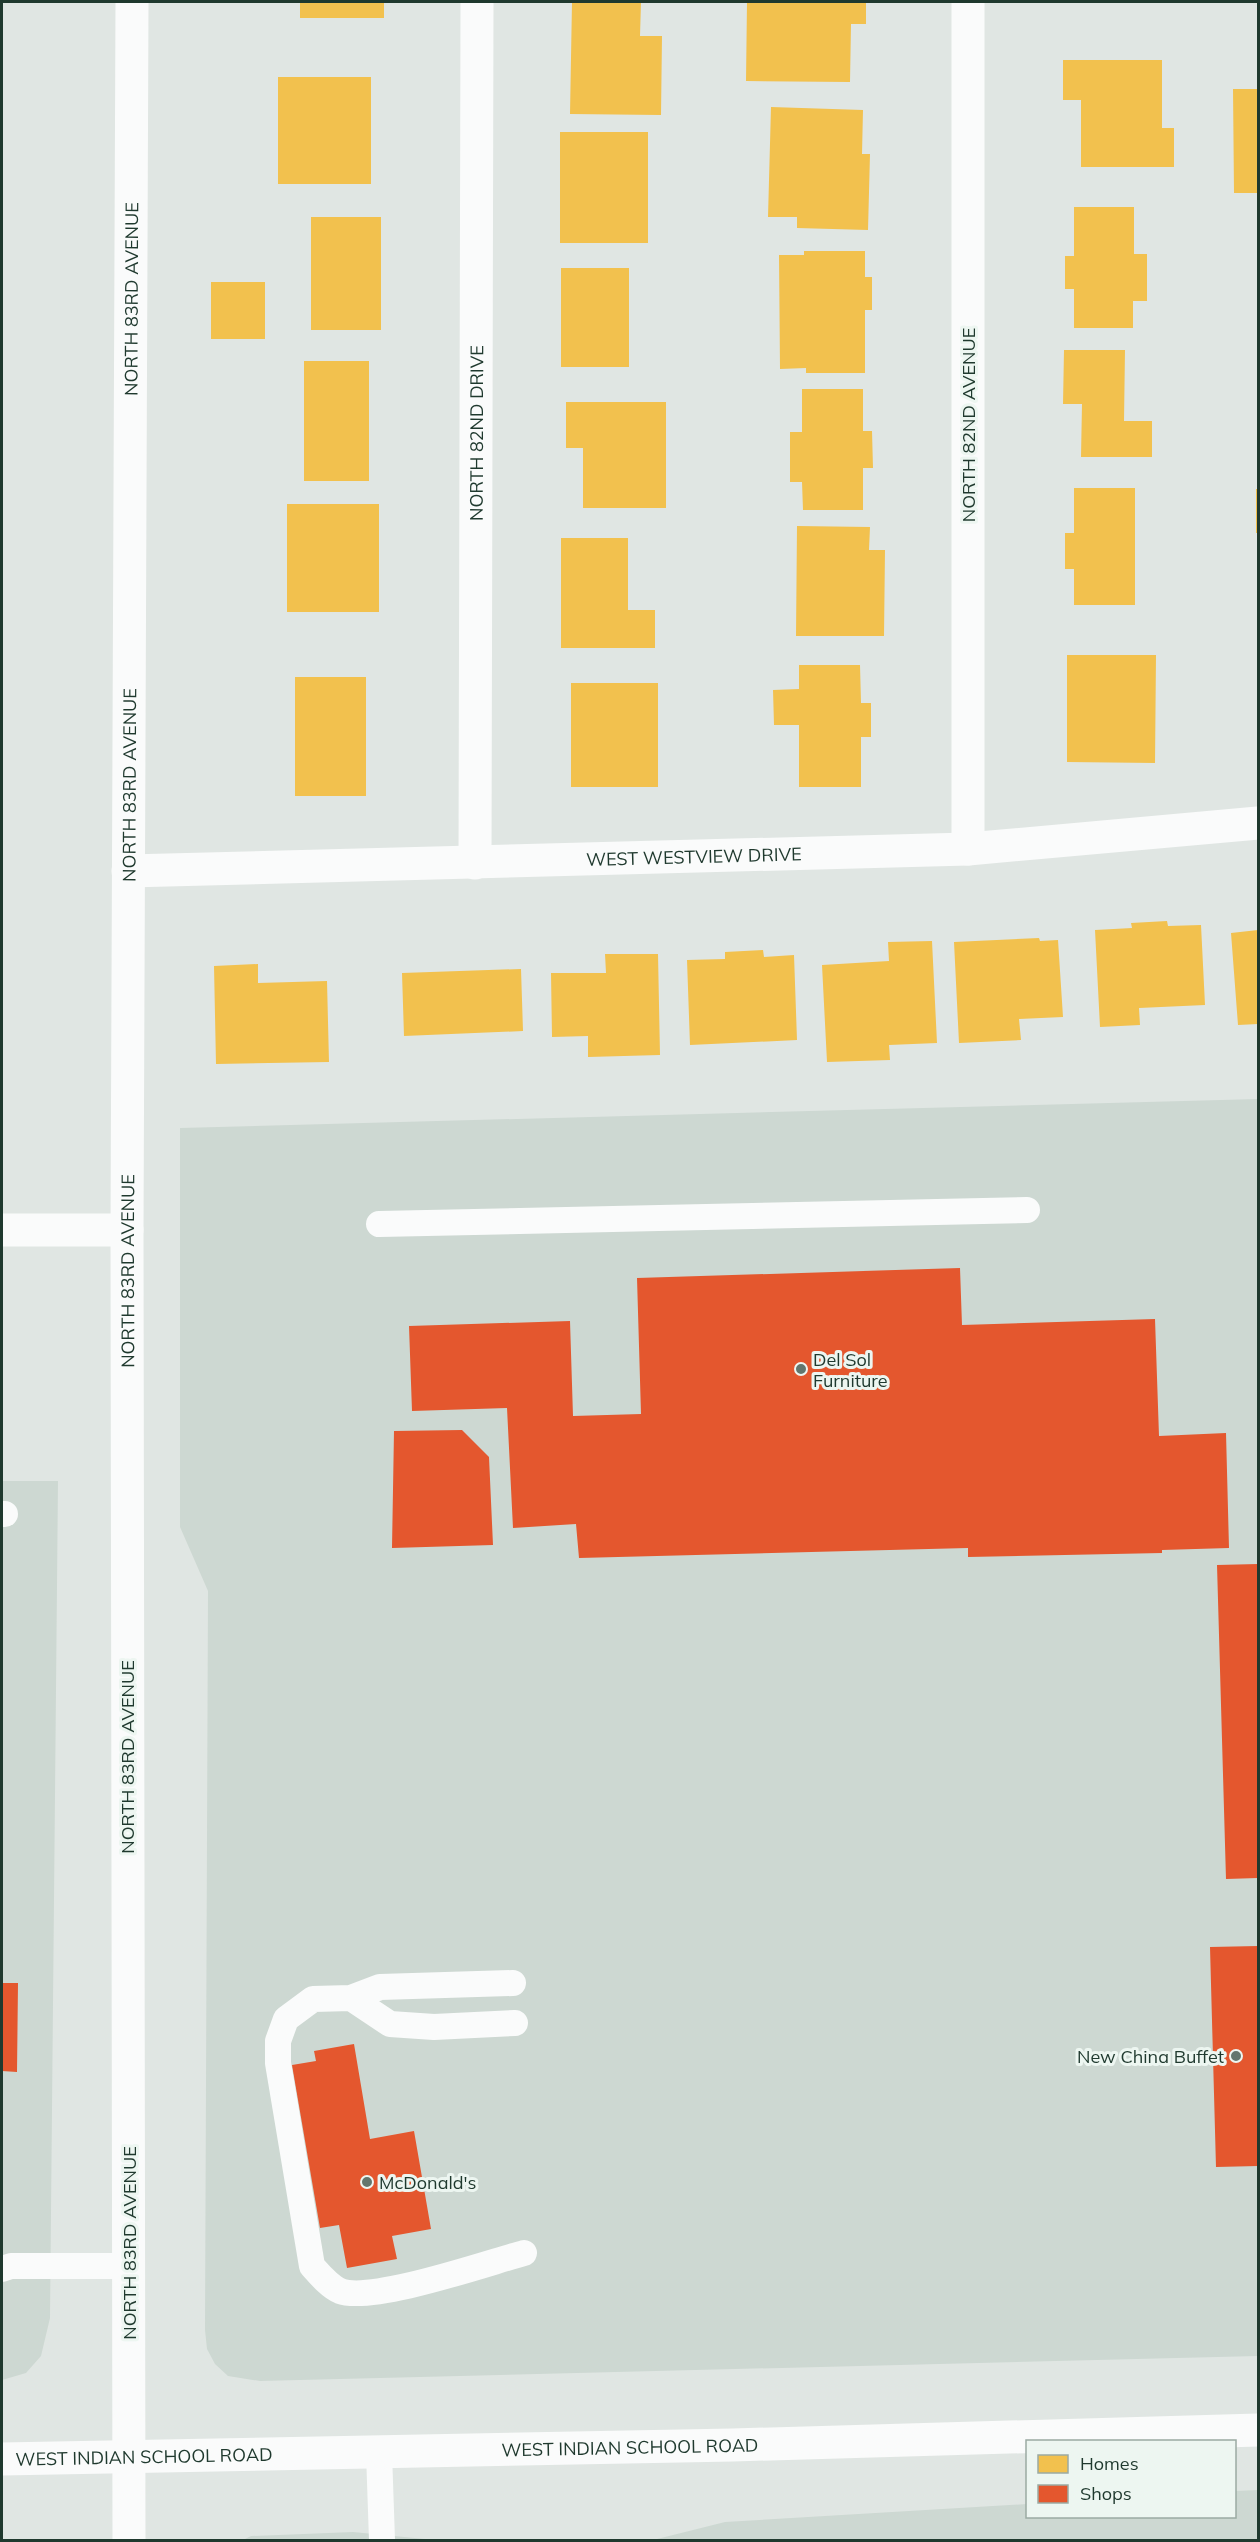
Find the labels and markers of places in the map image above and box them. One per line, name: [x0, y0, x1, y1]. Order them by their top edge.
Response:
place label: Del Sol Furniture: [813, 1348, 888, 1392]
marker: Del Sol Furniture: [794, 1362, 808, 1376]
place label: New China Buffet: [1077, 2045, 1224, 2068]
marker: New China Buffet: [1229, 2049, 1243, 2063]
place label: McDonald's: [379, 2171, 476, 2194]
marker: McDonald's: [360, 2175, 374, 2189]

